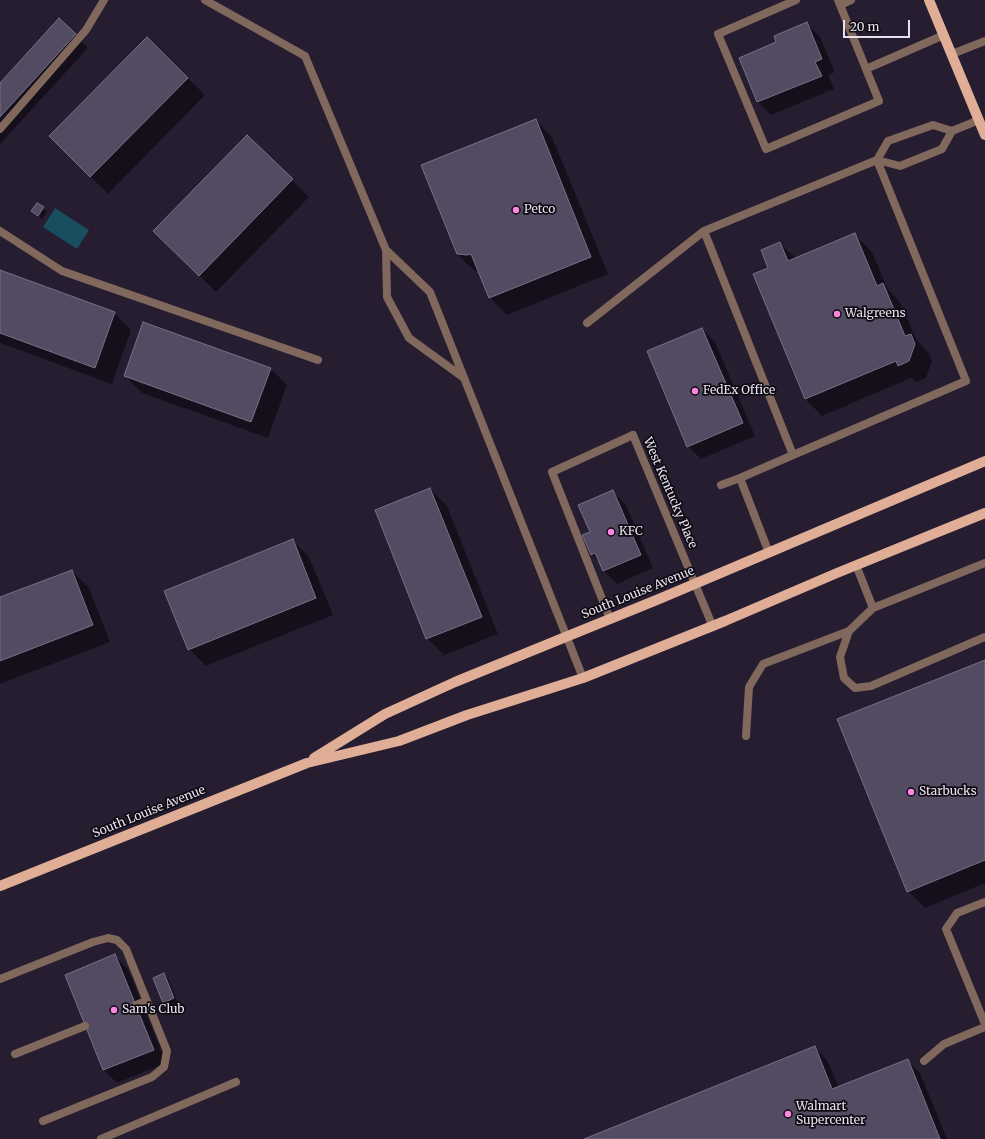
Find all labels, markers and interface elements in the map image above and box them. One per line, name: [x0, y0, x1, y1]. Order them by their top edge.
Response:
scale bar: [845, 12, 912, 38]
text: 20 m: [850, 19, 879, 34]
place label: Petco: [524, 203, 555, 217]
marker: Petco: [511, 205, 521, 215]
place label: Walgreens: [845, 307, 906, 321]
marker: Walgreens: [832, 309, 842, 319]
place label: FedEx Office: [703, 384, 775, 398]
marker: FedEx Office: [690, 386, 700, 396]
street label: West Kentucky Place: [640, 435, 700, 551]
place label: KFC: [619, 525, 643, 539]
marker: KFC: [606, 527, 616, 537]
street label: South Louise Avenue: [580, 564, 696, 622]
street label: South Louise Avenue: [91, 783, 207, 841]
place label: Starbucks: [919, 785, 977, 799]
marker: Starbucks: [906, 787, 916, 797]
place label: Sam's Club: [122, 1003, 185, 1017]
marker: Sam's Club: [109, 1005, 119, 1015]
place label: Walmart Supercenter: [796, 1100, 865, 1128]
marker: Walmart Supercenter: [783, 1109, 793, 1119]

